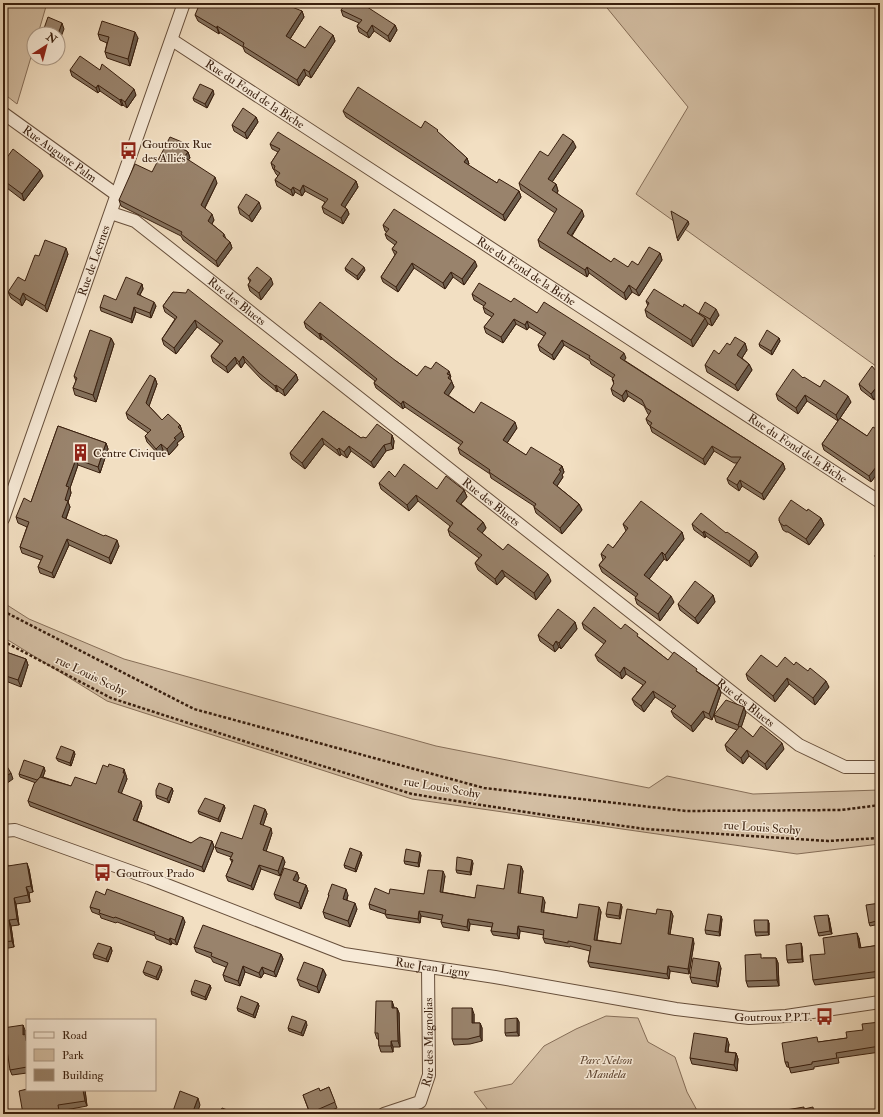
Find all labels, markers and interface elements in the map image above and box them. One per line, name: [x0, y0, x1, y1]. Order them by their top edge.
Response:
north arrow: [26, 26, 66, 66]
text: N: [43, 30, 60, 47]
street label: Rue du Fond de la Biche: [202, 56, 307, 132]
street label: Rue Auguste Palm: [20, 122, 100, 186]
place label: Goutroux Rue des Alliés: [142, 137, 212, 166]
bus stop icon: Goutroux Rue des Alliés: [119, 141, 139, 161]
street label: Rue de Leernes: [74, 223, 113, 298]
street label: Rue du Fond de la Biche: [474, 233, 579, 309]
street label: Rue des Bluets: [205, 274, 269, 329]
street label: Rue du Fond de la Biche: [745, 410, 850, 486]
building icon: Centre Civique: [70, 443, 90, 463]
place label: Centre Civique: [93, 446, 166, 461]
street label: Rue des Bluets: [459, 475, 523, 530]
street label: rue Louis Scohy: [53, 652, 130, 700]
street label: Rue des Bluets: [713, 675, 778, 730]
street label: rue Louis Scohy: [403, 774, 482, 802]
street label: rue Louis Scohy: [723, 818, 802, 838]
bus stop icon: Goutroux Prado: [93, 863, 113, 883]
place label: Goutroux Prado: [116, 866, 194, 881]
street label: Rue Jean Ligny: [394, 954, 471, 981]
street label: Rue des Magnolias: [418, 998, 437, 1089]
bus stop icon: Goutroux P.P.T.: [815, 1007, 835, 1027]
place label: Goutroux P.P.T.: [734, 1010, 812, 1025]
legend: [26, 1019, 156, 1091]
text: Road: [62, 1028, 87, 1043]
text: Park: [62, 1048, 84, 1063]
park label: Parc Nelson Mandela: [578, 1053, 633, 1082]
text: Building: [62, 1068, 105, 1083]

